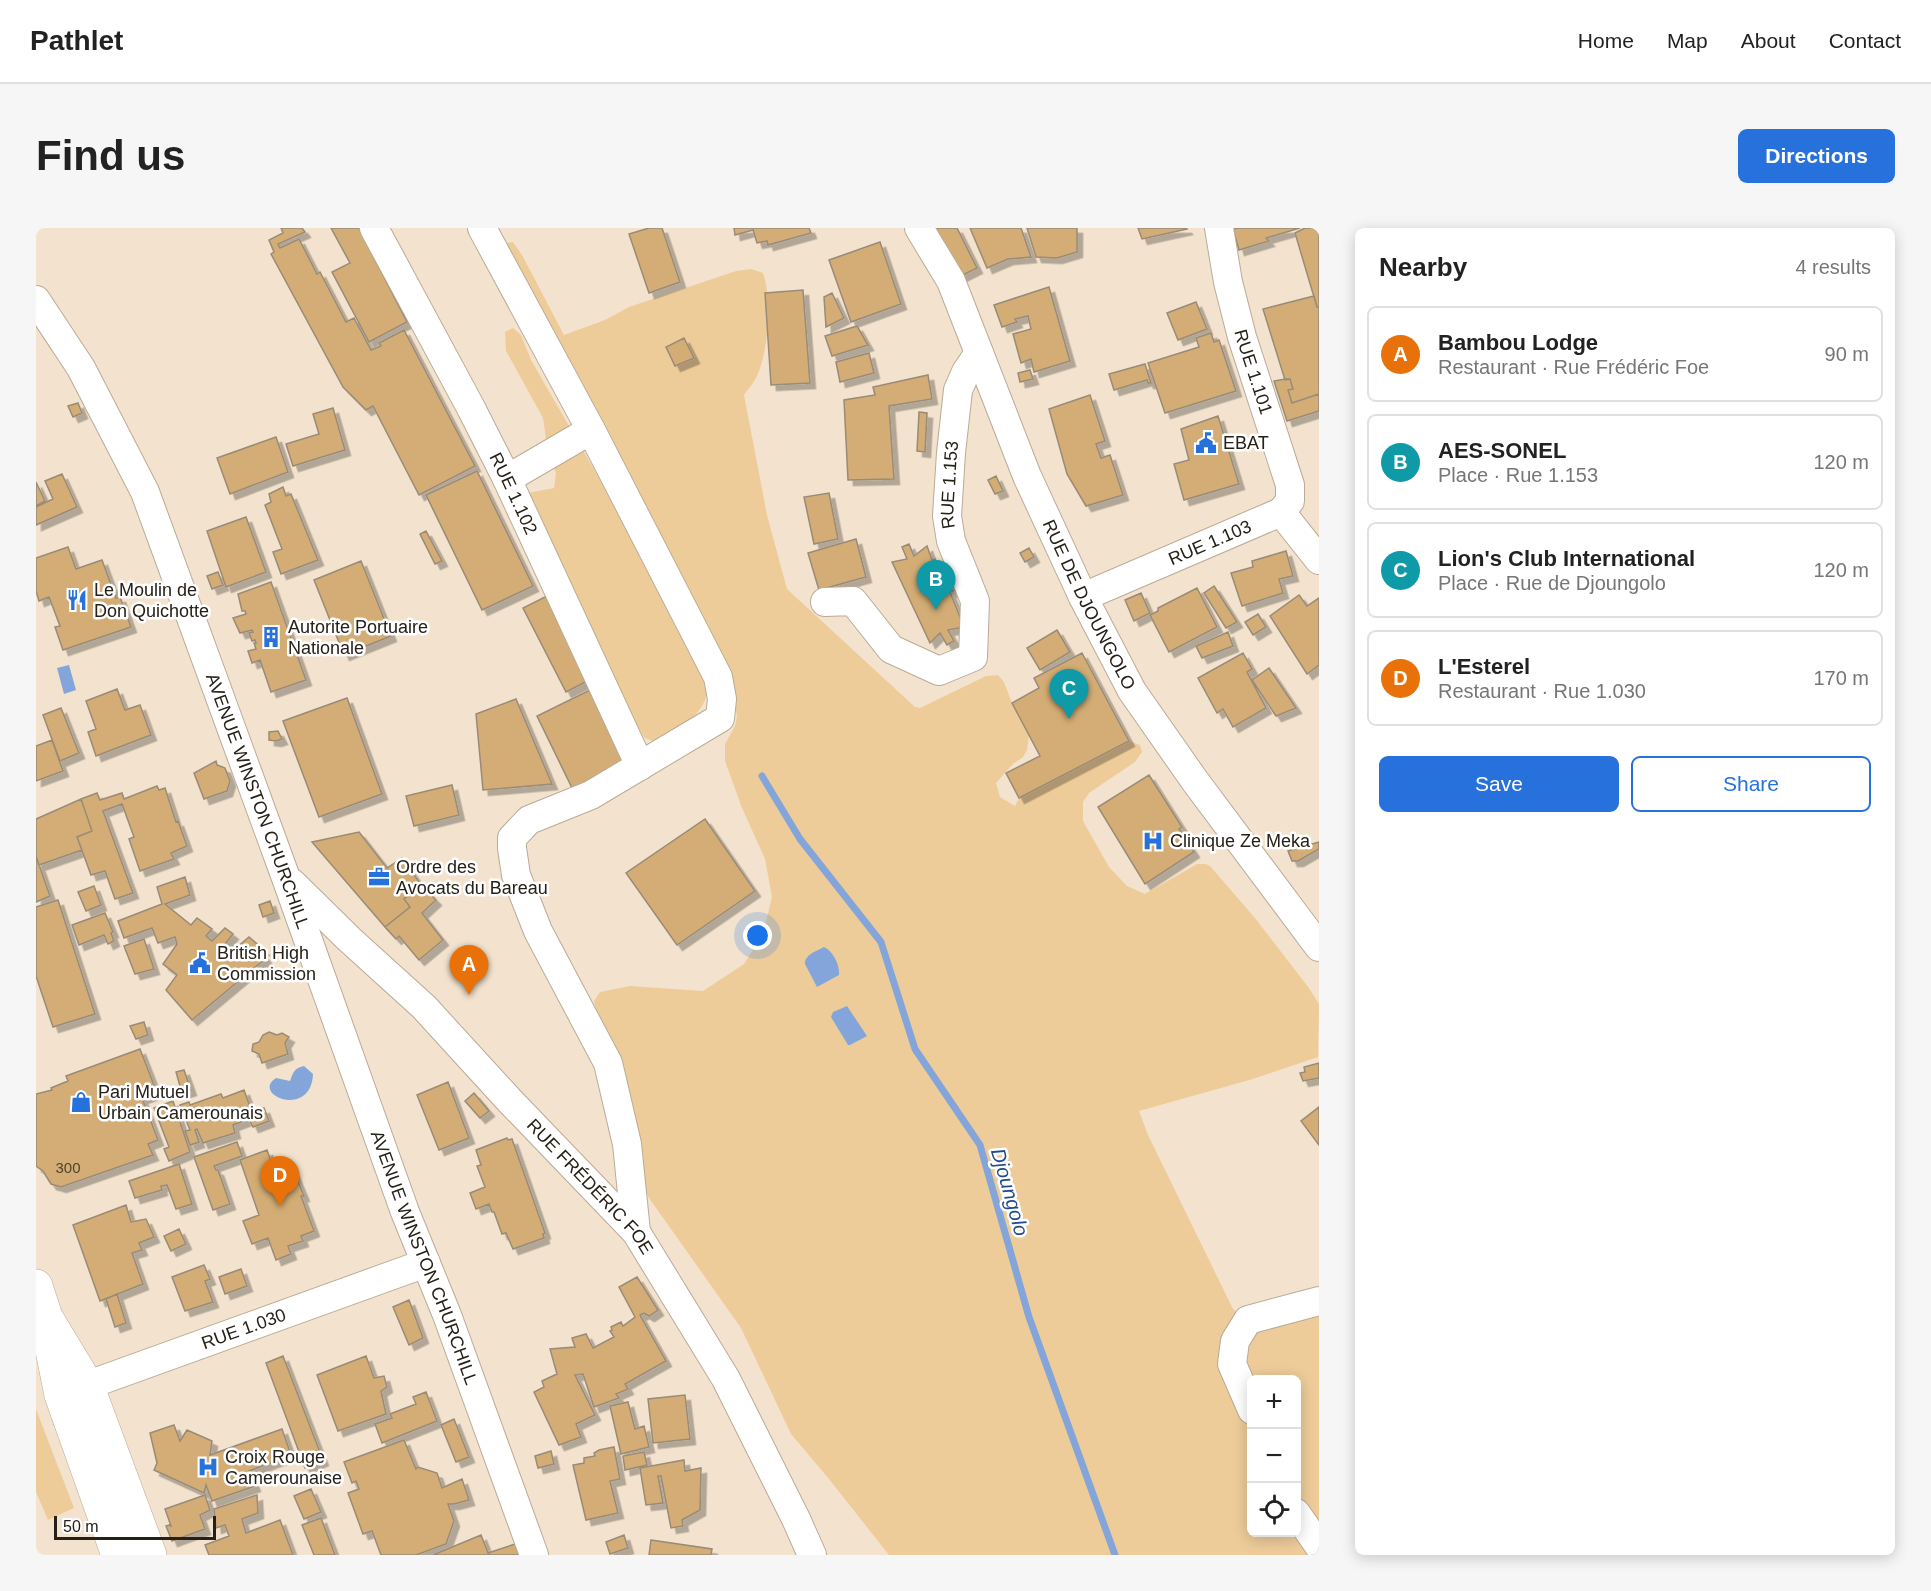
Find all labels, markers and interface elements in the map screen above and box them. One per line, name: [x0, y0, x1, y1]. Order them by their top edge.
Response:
text: Pathlet: [30, 25, 123, 56]
text: Home: [1578, 29, 1634, 52]
text: Map: [1667, 29, 1708, 52]
text: About: [1741, 29, 1796, 52]
text: Contact: [1829, 29, 1901, 52]
button: Directions: [1738, 129, 1895, 183]
text: Find us: [36, 132, 185, 179]
text: Nearby: [1379, 252, 1467, 282]
text: 4 results: [1795, 256, 1871, 278]
street label: RUE 1.101: [1230, 327, 1276, 417]
text: Bambou Lodge: [1438, 330, 1598, 355]
text: A: [1393, 343, 1408, 365]
text: 90 m: [1825, 343, 1869, 365]
text: Restaurant · Rue Frédéric Foe: [1438, 356, 1709, 378]
public building icon: EBAT: [1194, 431, 1218, 455]
place label: EBAT: [1223, 433, 1269, 453]
text: AES-SONEL: [1438, 438, 1566, 463]
street label: RUE 1.153: [937, 440, 962, 530]
street label: RUE 1.102: [485, 449, 541, 538]
text: B: [1393, 451, 1408, 473]
text: 120 m: [1813, 451, 1869, 473]
text: Place · Rue 1.153: [1438, 464, 1598, 486]
street label: RUE DE DJOUNGOLO: [1039, 516, 1139, 693]
street label: RUE 1.103: [1165, 516, 1254, 569]
text: Lion's Club International: [1438, 546, 1695, 571]
text: C: [1393, 559, 1408, 581]
text: 120 m: [1813, 559, 1869, 581]
pin: B: [916, 560, 956, 610]
text: Place · Rue de Djoungolo: [1438, 572, 1666, 594]
place label: Le Moulin de Don Quichotte: [94, 580, 209, 621]
restaurant icon: Le Moulin de Don Quichotte: [65, 588, 89, 612]
place label: Autorite Portuaire Nationale: [288, 617, 428, 658]
building icon: Autorite Portuaire Nationale: [259, 625, 283, 649]
text: L'Esterel: [1438, 654, 1530, 679]
text: D: [1393, 667, 1408, 689]
text: 170 m: [1813, 667, 1869, 689]
street label: AVENUE WINSTON CHURCHILL: [202, 670, 313, 931]
pin: C: [1050, 670, 1088, 719]
text: Restaurant · Rue 1.030: [1438, 680, 1646, 702]
button: Save: [1379, 756, 1619, 812]
button: Share: [1631, 756, 1871, 812]
hospital icon: Clinique Ze Meka: [1141, 829, 1165, 853]
place label: Clinique Ze Meka: [1170, 831, 1311, 851]
place label: Ordre des Avocats du Bareau: [396, 857, 548, 898]
office icon: Ordre des Avocats du Bareau: [367, 865, 391, 889]
your location: [743, 921, 772, 950]
place label: British High Commission: [217, 943, 316, 984]
pin: A: [450, 946, 488, 995]
public building icon: British High Commission: [188, 951, 212, 975]
place label: Pari Mutuel Urbain Camerounais: [98, 1082, 263, 1123]
shop icon: Pari Mutuel Urbain Camerounais: [69, 1090, 93, 1114]
street label: RUE FRÉDÉRIC FOE: [523, 1115, 657, 1258]
street label: AVENUE WINSTON CHURCHILL: [367, 1128, 481, 1387]
water label: Djoungolo: [987, 1146, 1033, 1238]
pin: D: [260, 1156, 300, 1206]
house number: 300: [55, 1159, 81, 1176]
street label: RUE 1.030: [199, 1304, 289, 1353]
map controls: [1247, 1375, 1301, 1537]
button: +: [1247, 1375, 1301, 1429]
button: −: [1247, 1429, 1301, 1483]
place label: Croix Rouge Camerounaise: [225, 1447, 342, 1488]
hospital icon: Croix Rouge Camerounaise: [196, 1455, 220, 1479]
button: locate: [1247, 1483, 1301, 1537]
scale bar: [54, 1513, 216, 1540]
text: 50 m: [63, 1518, 99, 1535]

